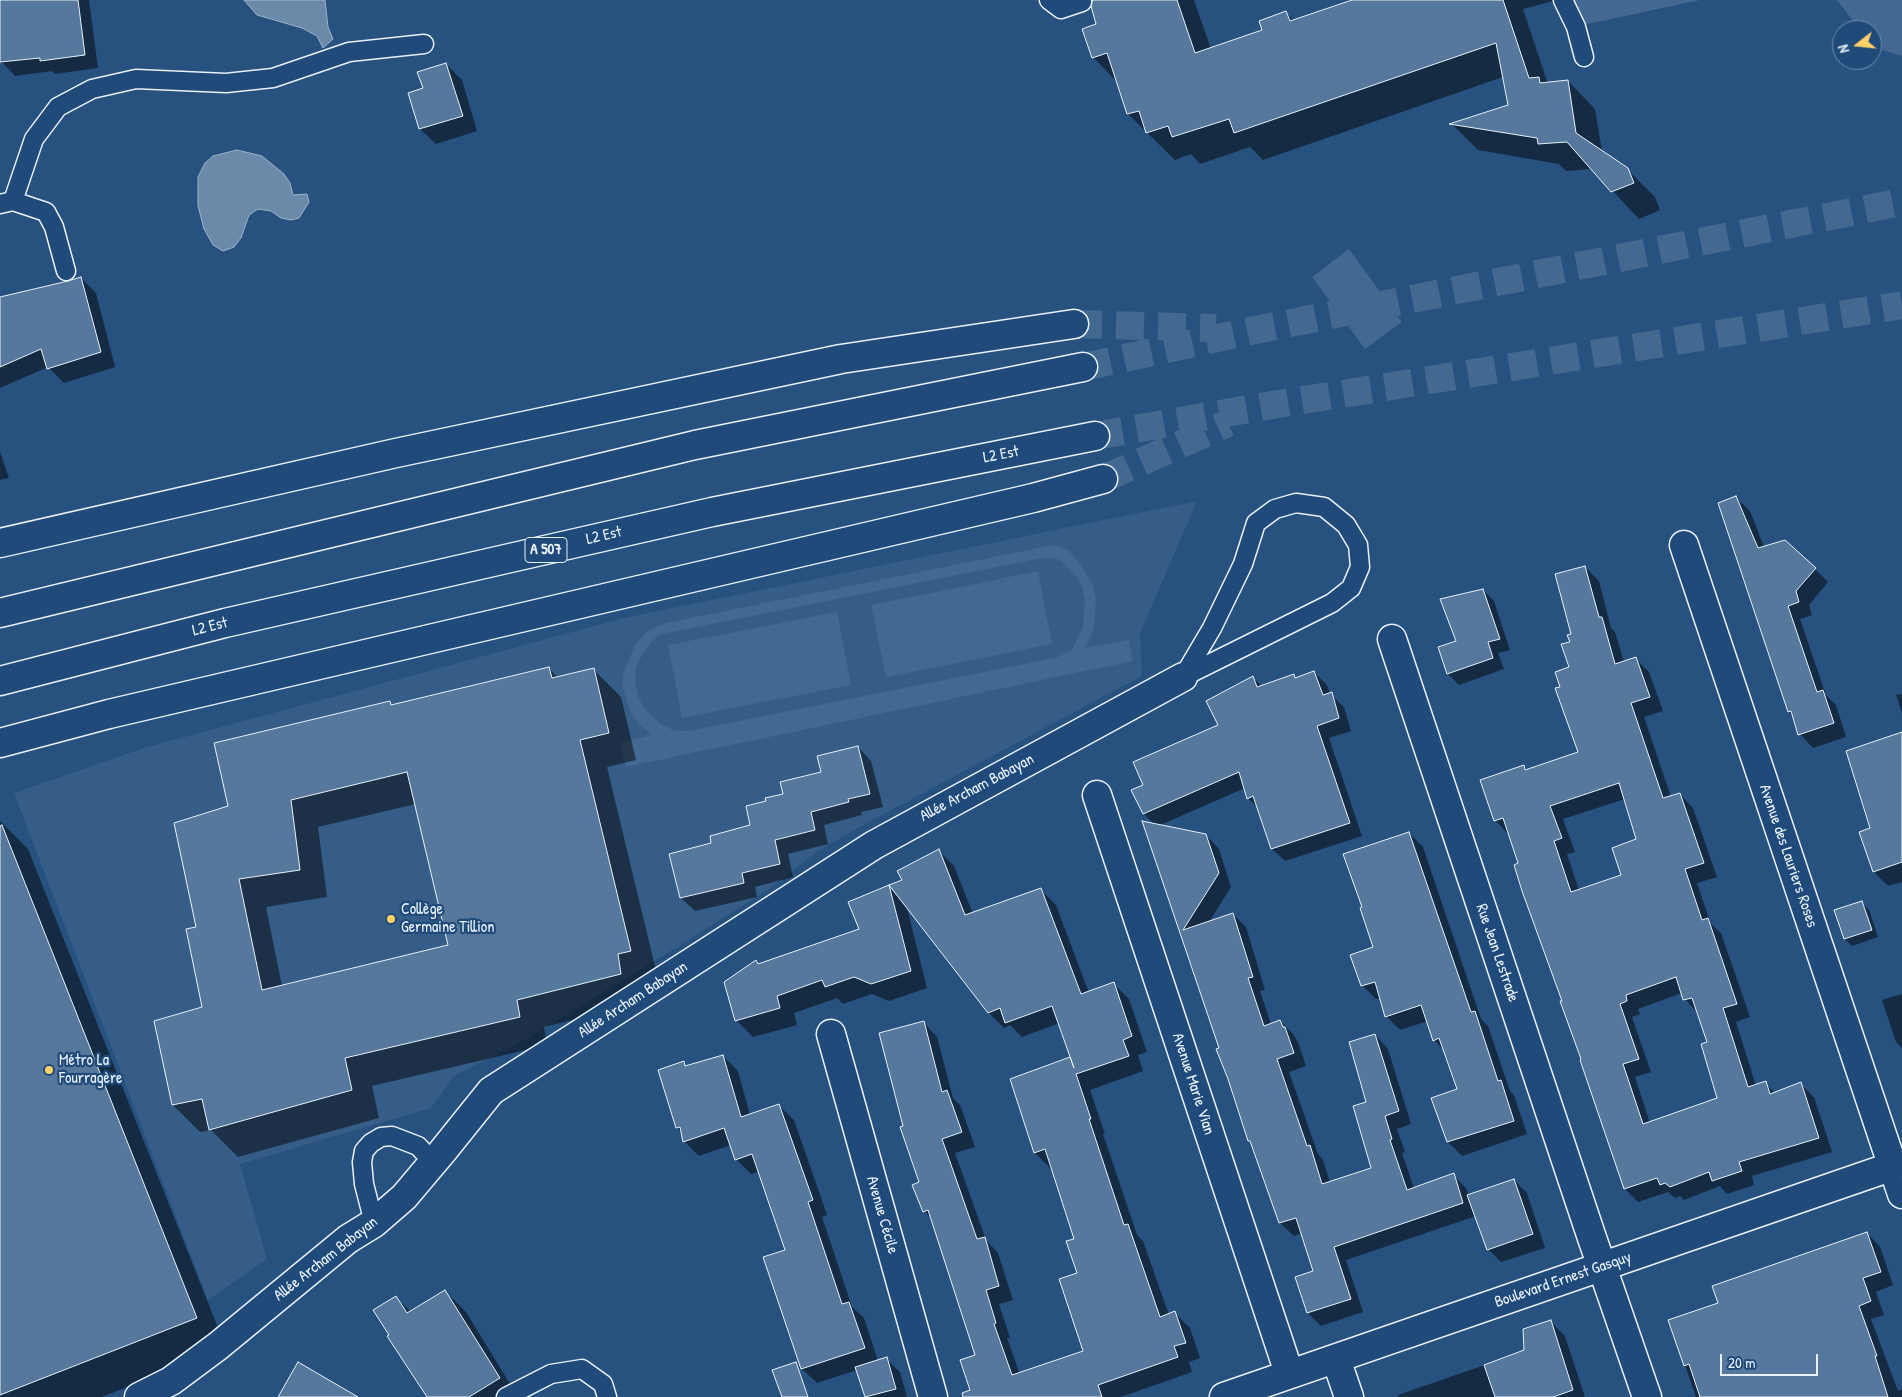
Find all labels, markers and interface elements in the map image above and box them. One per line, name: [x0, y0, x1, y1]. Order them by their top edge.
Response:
north arrow: [1832, 20, 1882, 70]
text: N: [1833, 43, 1853, 55]
street label: L2 Est: [982, 442, 1020, 468]
street label: L2 Est: [584, 523, 624, 549]
road number: A 507: [525, 538, 567, 562]
street label: L2 Est: [190, 613, 230, 641]
street label: Allée Archam Babayan: [917, 750, 1037, 826]
street label: Avenue des Lauriers Roses: [1755, 782, 1821, 930]
place label: Collège Germaine Tillion: [401, 900, 494, 938]
street label: Rue Jean Lestrade: [1471, 902, 1523, 1004]
marker: Collège Germaine Tillion: [385, 913, 397, 925]
street label: Allée Archam Babayan: [575, 958, 691, 1042]
street label: Avenue Marie Vian: [1168, 1031, 1218, 1137]
place label: Métro La Fourragère: [59, 1051, 122, 1089]
marker: Métro La Fourragère: [43, 1064, 55, 1076]
street label: Avenue Cécile: [862, 1174, 902, 1256]
street label: Allée Archam Babayan: [270, 1213, 382, 1305]
street label: Boulevard Ernest Gasquy: [1492, 1248, 1634, 1312]
scale bar: [1722, 1344, 1820, 1376]
text: 20 m: [1728, 1352, 1755, 1373]

